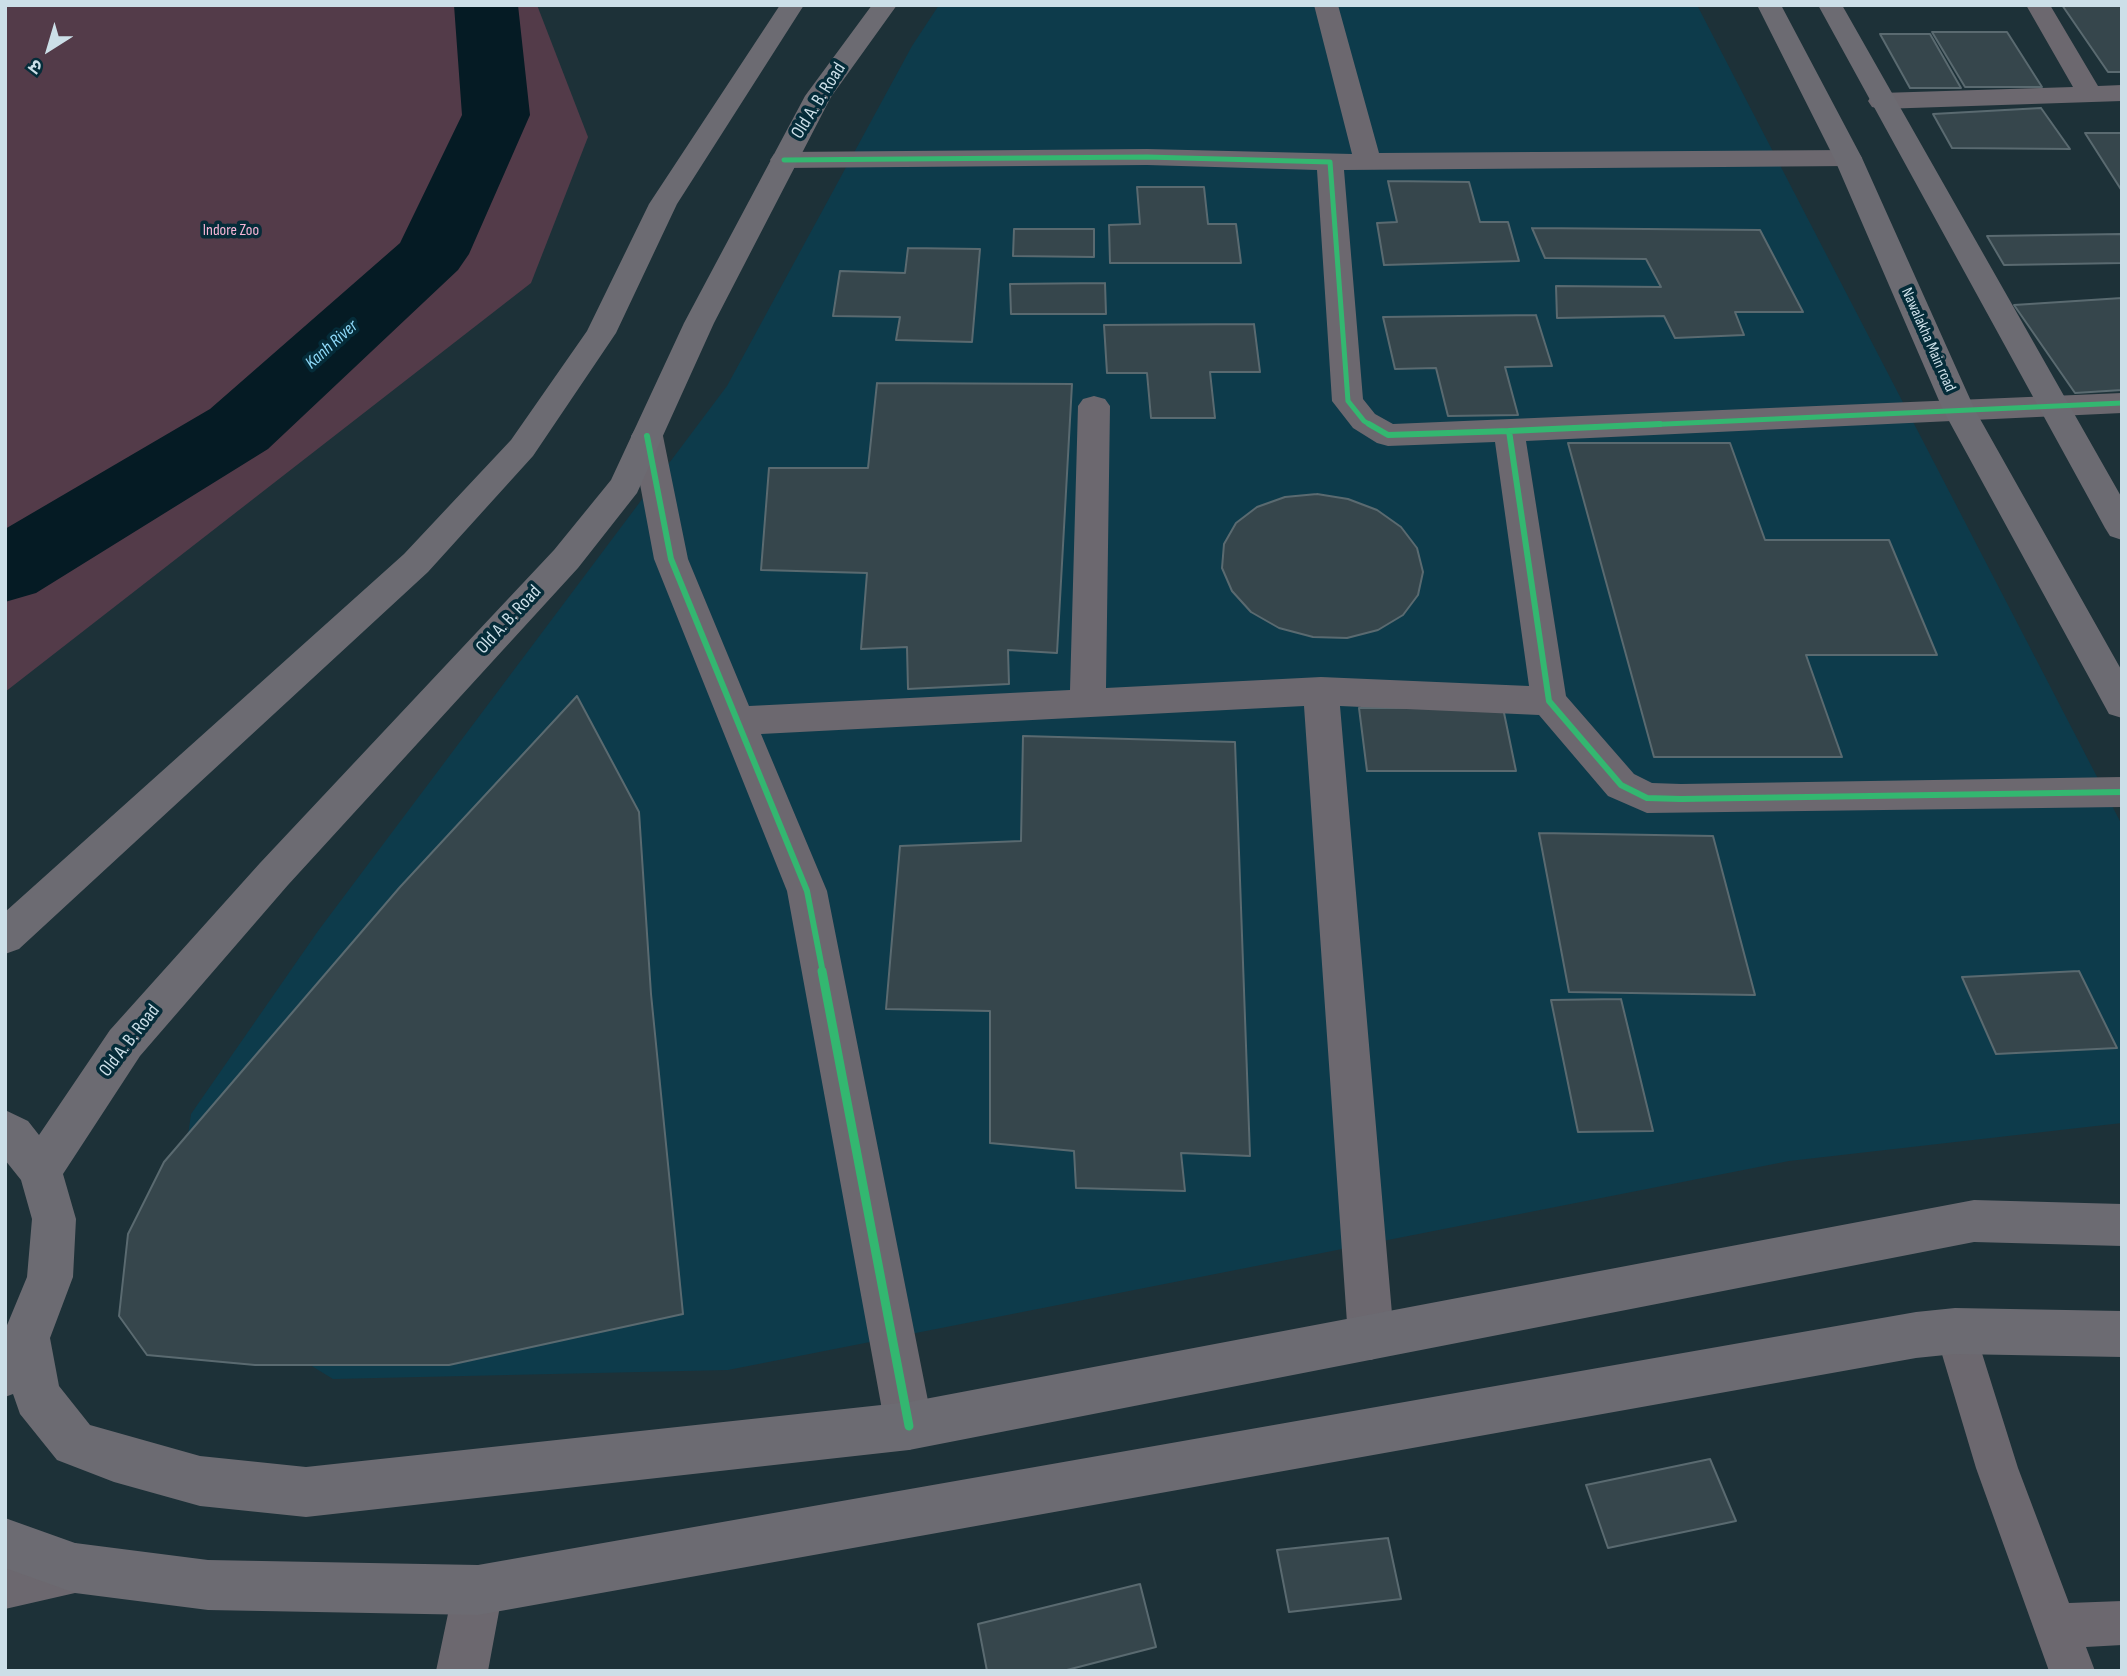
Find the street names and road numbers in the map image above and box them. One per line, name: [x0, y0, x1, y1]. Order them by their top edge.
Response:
street label: Old A. B. Road: [787, 59, 851, 143]
street label: Nawalakha Main road: [1896, 285, 1960, 395]
street label: Old A. B. Road: [472, 581, 546, 659]
street label: Old A. B. Road: [95, 1000, 165, 1082]

